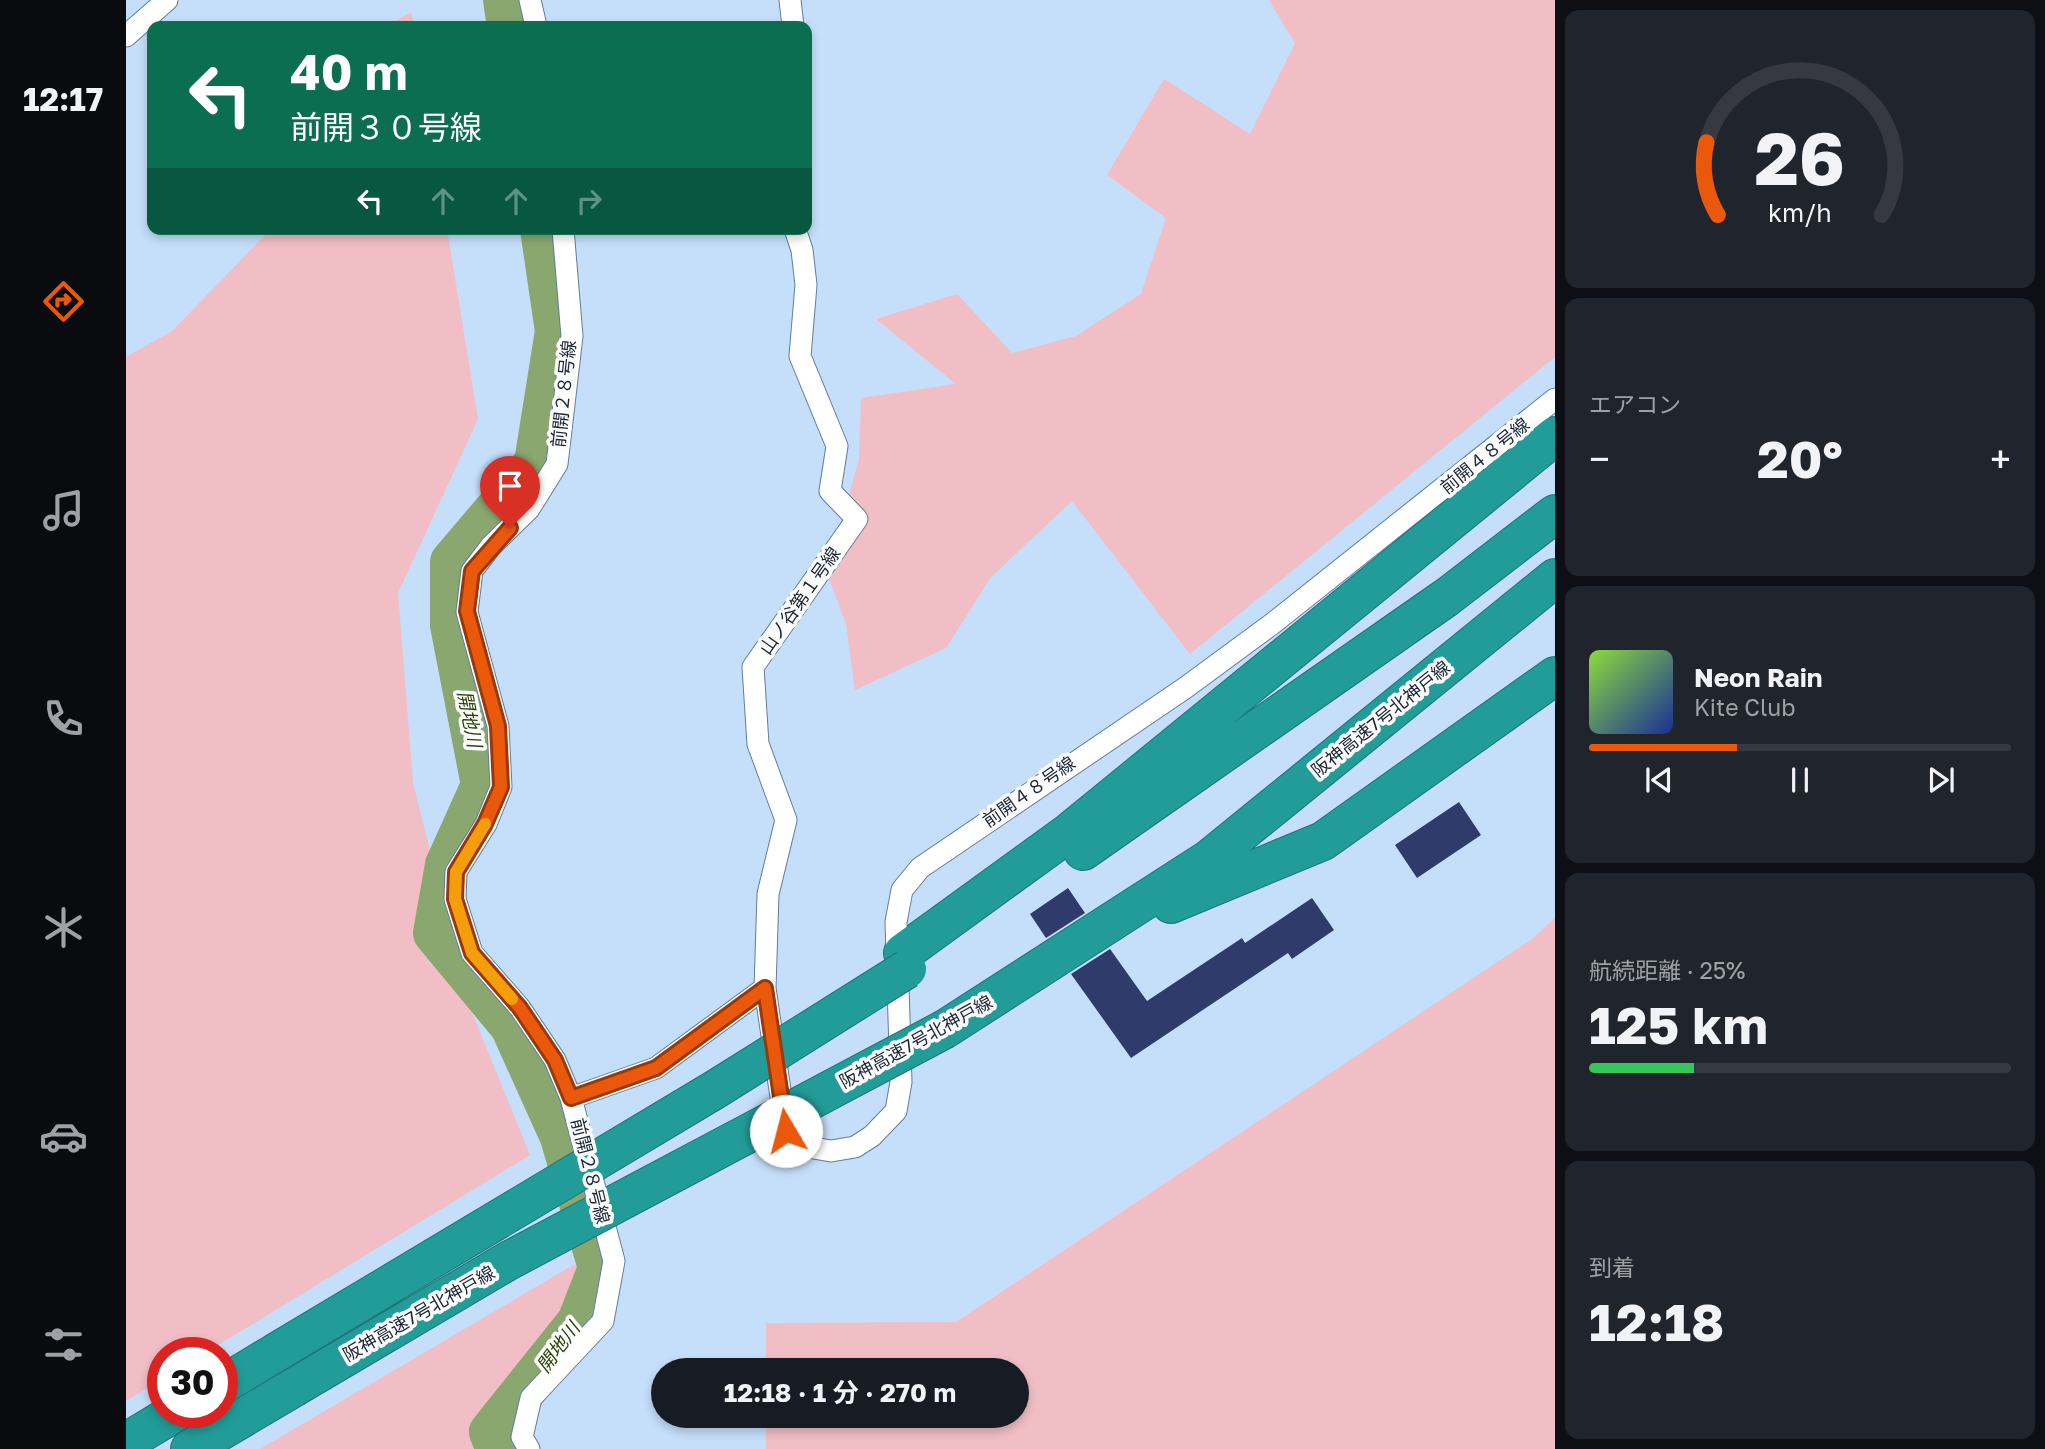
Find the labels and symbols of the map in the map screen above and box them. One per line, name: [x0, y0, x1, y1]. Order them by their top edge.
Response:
street label: 前開２８号線: [546, 339, 580, 449]
street label: 前開４８号線: [1435, 413, 1533, 498]
pin: [480, 456, 540, 528]
street label: 山ノ谷第１号線: [754, 543, 844, 658]
street label: 阪神高速7号北神戸線: [1307, 656, 1454, 781]
water label: 開地川: [454, 689, 488, 751]
street label: 前開４８号線: [978, 751, 1079, 831]
street label: 阪神高速7号北神戸線: [835, 990, 996, 1092]
position arrow: [749, 1094, 823, 1168]
street label: 前開２８号線: [567, 1116, 615, 1226]
street label: 阪神高速7号北神戸線: [339, 1261, 498, 1366]
water label: 開地川: [531, 1315, 585, 1376]
speed limit sign: 30: [147, 1337, 238, 1428]

